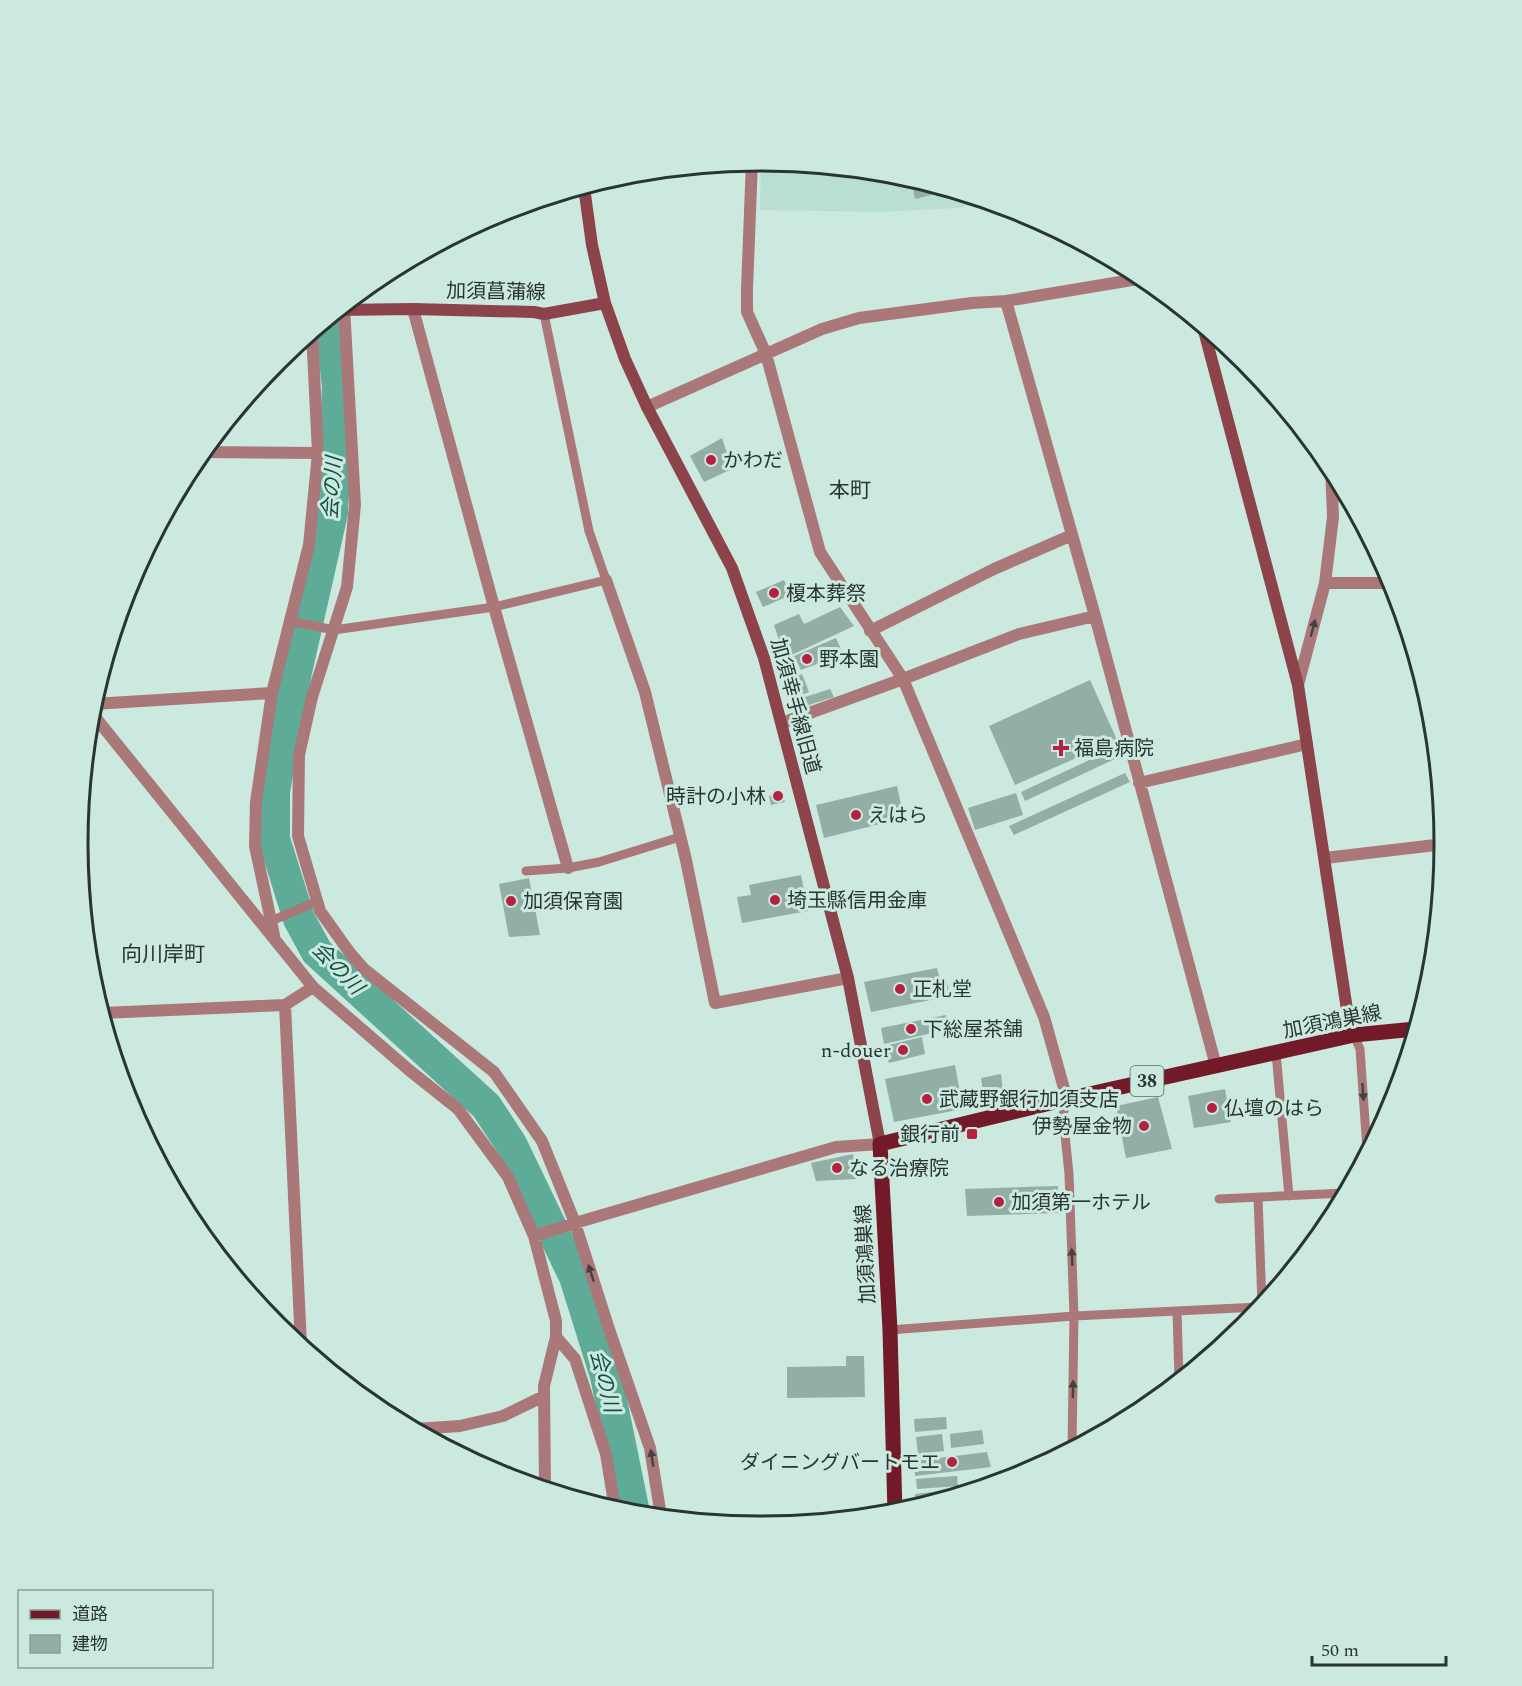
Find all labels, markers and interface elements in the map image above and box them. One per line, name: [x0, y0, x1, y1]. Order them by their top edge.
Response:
street label: 加須菖蒲線: [446, 276, 546, 308]
place label: かわだ: [723, 446, 783, 476]
marker: かわだ: [704, 453, 718, 467]
water label: 会の川: [315, 454, 351, 521]
district label: 本町: [829, 475, 871, 507]
place label: 榎本葬祭: [786, 579, 866, 609]
marker: 榎本葬祭: [767, 586, 781, 600]
one-way arrow: [1308, 619, 1318, 637]
street label: 加須幸手線旧道: [762, 635, 828, 778]
place label: 野本園: [819, 645, 879, 675]
marker: 野本園: [800, 652, 814, 666]
place label: 福島病院: [1074, 734, 1154, 764]
marker: 福島病院: [1052, 739, 1070, 757]
place label: 時計の小林: [666, 782, 766, 812]
marker: 時計の小林: [771, 789, 785, 803]
place label: えはら: [868, 801, 928, 831]
marker: えはら: [849, 808, 863, 822]
place label: 埼玉縣信用金庫: [787, 886, 927, 916]
place label: 加須保育園: [523, 887, 623, 917]
marker: 埼玉縣信用金庫: [768, 893, 782, 907]
marker: 加須保育園: [504, 894, 518, 908]
water label: 会の川: [304, 935, 372, 1004]
district label: 向川岸町: [121, 939, 205, 971]
place label: 正札堂: [912, 975, 972, 1005]
marker: 正札堂: [893, 982, 907, 996]
street label: 加須鴻巣線: [1280, 998, 1384, 1046]
place label: 下総屋茶舗: [923, 1015, 1023, 1045]
marker: 下総屋茶舗: [904, 1022, 918, 1036]
place label: n-douer: [821, 1036, 891, 1066]
marker: n-douer: [896, 1043, 910, 1057]
road number: 38: [1130, 1066, 1164, 1096]
one-way arrow: [1358, 1083, 1368, 1102]
place label: 武蔵野銀行加須支店: [939, 1085, 1119, 1115]
marker: 武蔵野銀行加須支店: [920, 1092, 934, 1106]
place label: 仏壇のはら: [1224, 1094, 1324, 1124]
marker: 仏壇のはら: [1205, 1101, 1219, 1115]
place label: 伊勢屋金物: [1032, 1112, 1132, 1142]
marker: 伊勢屋金物: [1137, 1119, 1151, 1133]
place label: 銀行前: [900, 1120, 960, 1150]
marker: 銀行前: [965, 1127, 979, 1141]
place label: なる治療院: [849, 1154, 949, 1184]
marker: なる治療院: [830, 1161, 844, 1175]
place label: 加須第一ホテル: [1011, 1188, 1151, 1218]
marker: 加須第一ホテル: [992, 1195, 1006, 1209]
street label: 加須鴻巣線: [848, 1203, 884, 1305]
one-way arrow: [1067, 1248, 1076, 1267]
one-way arrow: [586, 1264, 595, 1282]
water label: 会の川: [581, 1347, 628, 1418]
one-way arrow: [1068, 1379, 1078, 1398]
place label: ダイニングバートモエ: [740, 1448, 940, 1478]
one-way arrow: [647, 1449, 656, 1468]
marker: ダイニングバートモエ: [945, 1455, 959, 1469]
legend: [18, 1590, 213, 1668]
text: 道路: [72, 1601, 108, 1628]
scale bar: [1312, 1629, 1446, 1667]
text: 建物: [72, 1631, 108, 1658]
text: 50 m: [1321, 1637, 1359, 1664]

